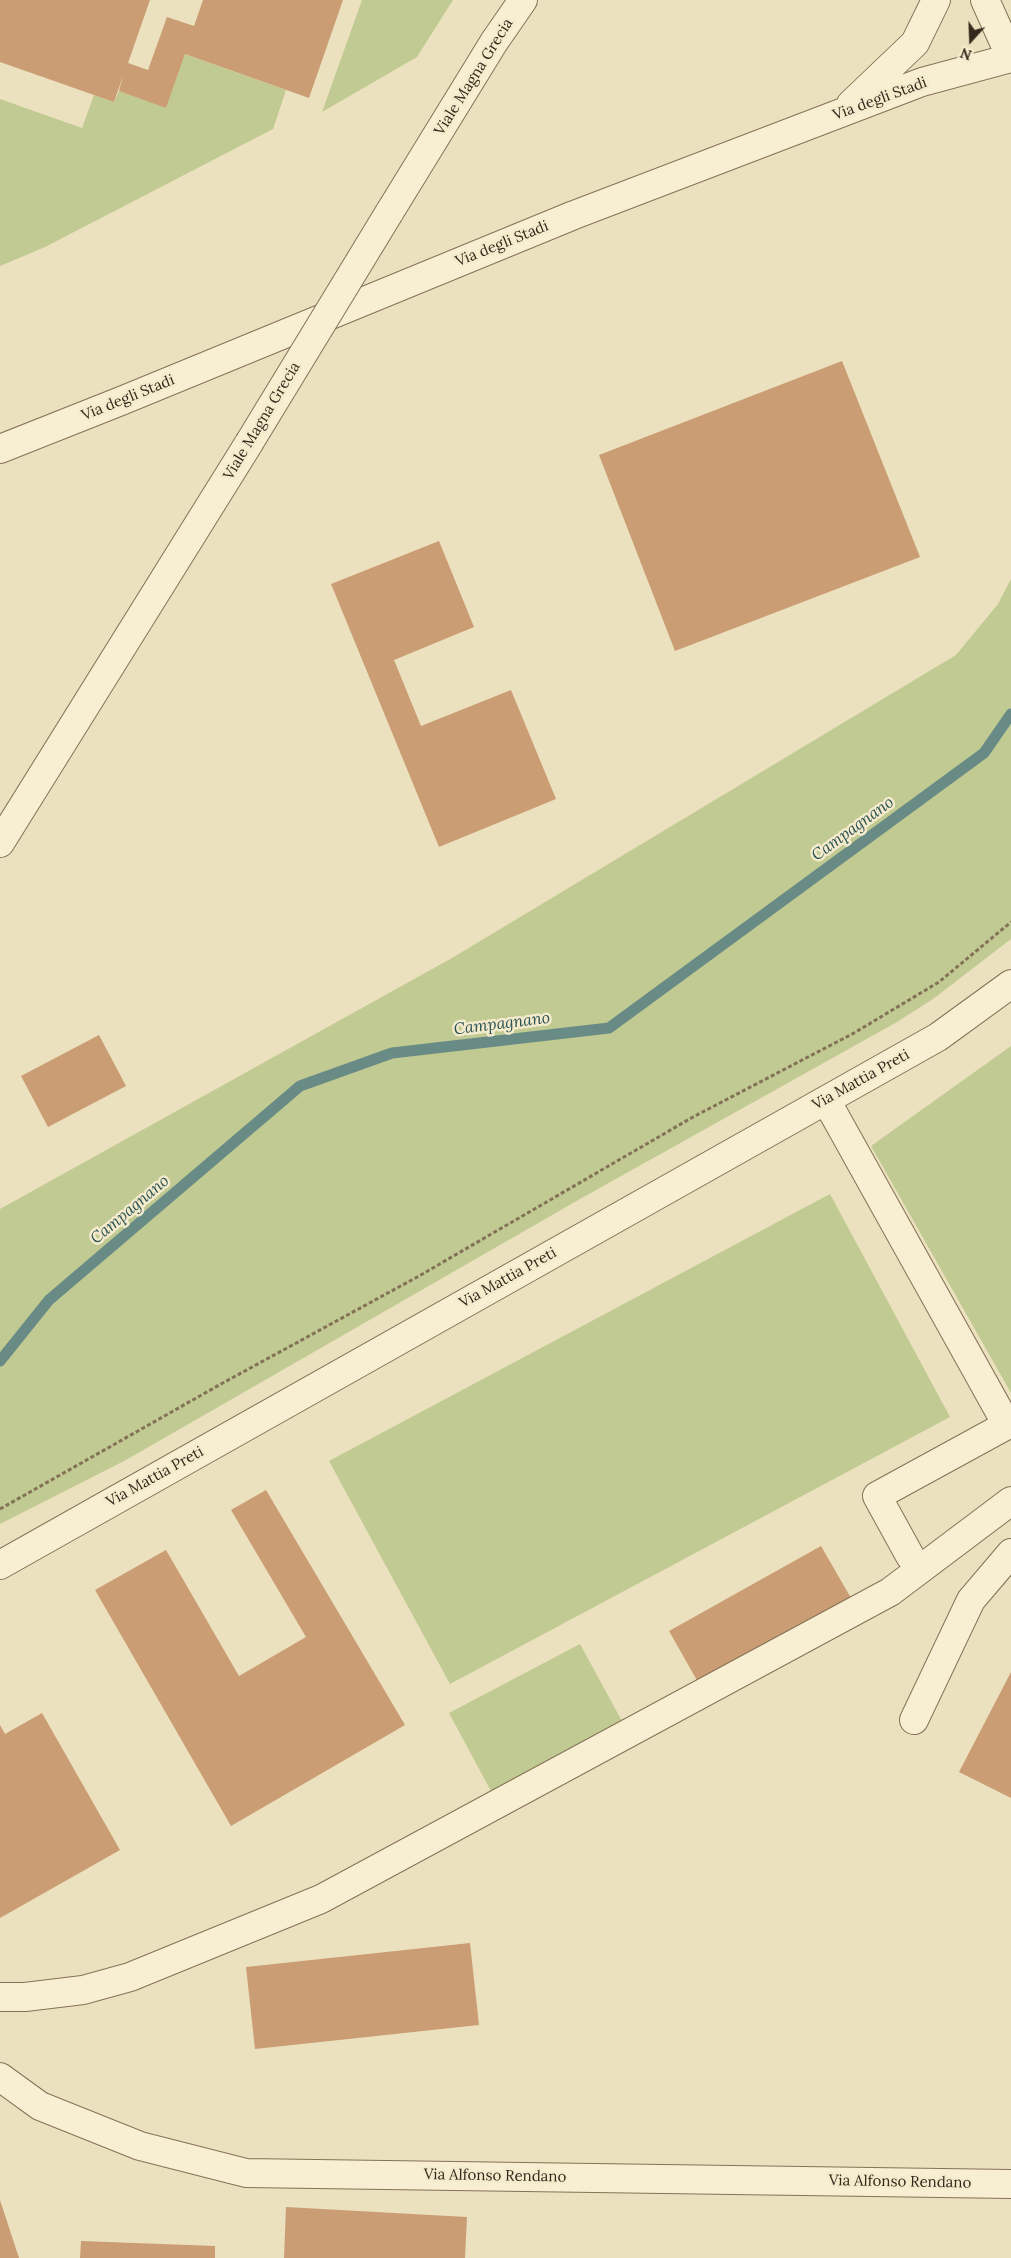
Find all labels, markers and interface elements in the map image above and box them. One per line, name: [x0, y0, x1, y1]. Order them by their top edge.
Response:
street label: Viale Magna Grecia: [431, 15, 517, 139]
north arrow: [946, 15, 996, 65]
text: N: [958, 44, 974, 64]
street label: Via degli Stadi: [831, 74, 929, 124]
street label: Via degli Stadi: [453, 217, 551, 271]
street label: Viale Magna Grecia: [220, 359, 304, 483]
street label: Via degli Stadi: [79, 371, 177, 425]
water label: Campagnano: [808, 793, 898, 865]
water label: Campagnano: [453, 1009, 551, 1039]
street label: Via Mattia Preti: [809, 1046, 913, 1114]
water label: Campagnano: [87, 1172, 173, 1248]
street label: Via Mattia Preti: [456, 1244, 560, 1312]
street label: Via Mattia Preti: [103, 1443, 207, 1511]
street label: Via Alfonso Rendano: [424, 2166, 566, 2186]
street label: Via Alfonso Rendano: [829, 2172, 971, 2192]

